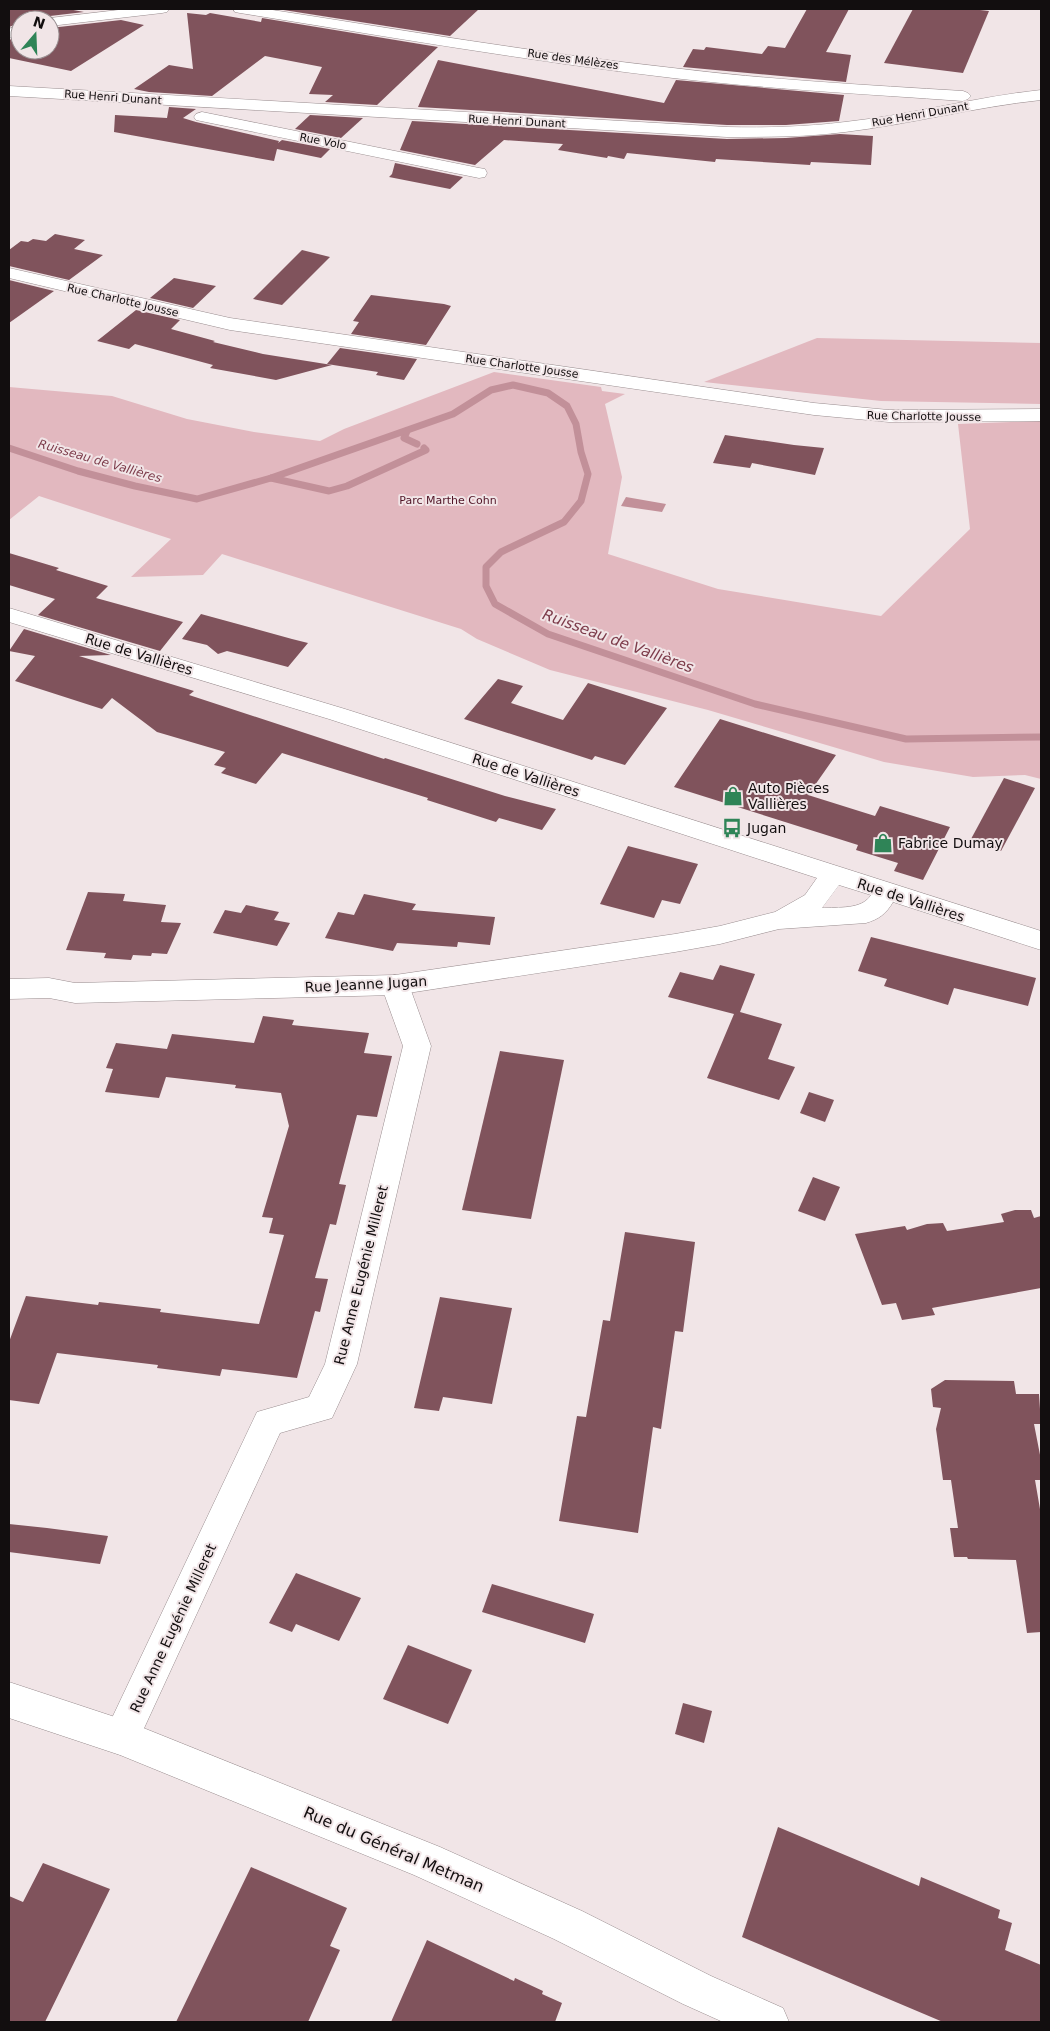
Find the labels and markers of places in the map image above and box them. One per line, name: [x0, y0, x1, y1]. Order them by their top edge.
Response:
place label: Auto Pièces Vallières: [748, 780, 829, 812]
shop icon: Auto Pièces Vallières: [722, 785, 744, 807]
bus stop icon: Jugan: [721, 817, 743, 839]
place label: Jugan: [746, 820, 786, 836]
shop icon: Fabrice Dumay: [872, 832, 894, 854]
place label: Fabrice Dumay: [898, 835, 1003, 851]

